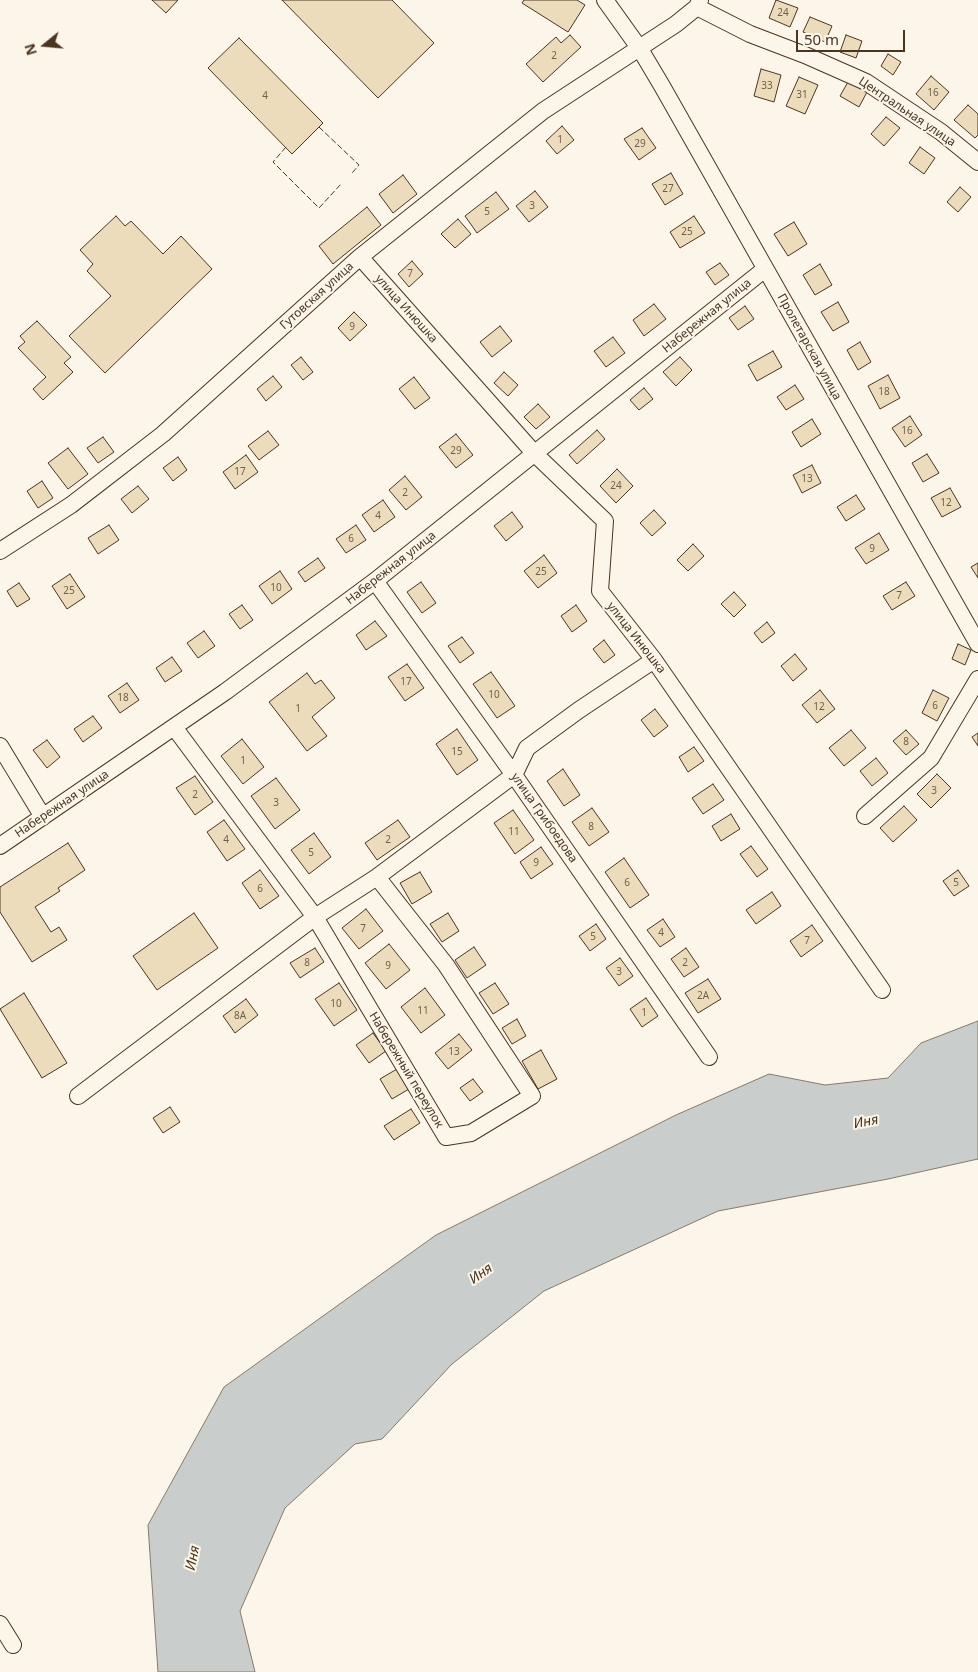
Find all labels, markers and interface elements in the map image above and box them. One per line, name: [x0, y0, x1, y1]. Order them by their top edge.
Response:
house number: 24: [777, 7, 789, 19]
north arrow: [20, 20, 70, 70]
scale bar: [798, 20, 907, 52]
text: 50 m: [804, 29, 839, 49]
text: N: [19, 41, 41, 58]
house number: 2: [551, 50, 557, 62]
street label: Центральная улица: [856, 74, 958, 150]
house number: 33: [761, 80, 773, 92]
house number: 16: [927, 87, 939, 99]
house number: 31: [796, 89, 808, 101]
house number: 4: [262, 90, 268, 102]
house number: 1: [557, 134, 563, 146]
house number: 29: [634, 138, 646, 150]
house number: 27: [662, 183, 674, 195]
house number: 3: [529, 200, 535, 212]
house number: 5: [484, 206, 490, 218]
house number: 25: [681, 226, 693, 238]
street label: Гутовская улица: [277, 259, 357, 333]
house number: 7: [407, 268, 413, 280]
street label: улица Инюшка: [372, 272, 440, 346]
street label: Набережная улица: [660, 276, 754, 356]
street label: Пролетарская улица: [774, 291, 844, 403]
house number: 9: [349, 321, 355, 333]
house number: 18: [878, 386, 890, 398]
house number: 16: [901, 425, 913, 437]
house number: 29: [450, 445, 462, 457]
house number: 17: [234, 466, 246, 478]
house number: 13: [801, 473, 813, 485]
house number: 24: [610, 480, 622, 492]
house number: 2: [402, 487, 408, 499]
house number: 12: [940, 497, 952, 509]
house number: 4: [375, 510, 381, 522]
street label: Набережная улица: [343, 528, 439, 608]
house number: 6: [348, 533, 354, 545]
house number: 9: [869, 543, 875, 555]
house number: 25: [535, 566, 547, 578]
house number: 10: [270, 582, 282, 594]
house number: 25: [63, 585, 75, 597]
house number: 7: [896, 590, 902, 602]
street label: улица Инюшка: [604, 599, 668, 677]
house number: 17: [400, 676, 412, 688]
house number: 10: [488, 689, 500, 701]
house number: 18: [117, 692, 129, 704]
house number: 6: [932, 700, 938, 712]
house number: 12: [813, 701, 825, 713]
house number: 1: [295, 703, 301, 715]
house number: 8: [903, 736, 909, 748]
house number: 15: [451, 746, 463, 758]
house number: 1: [240, 755, 246, 767]
street label: Набережная улица: [12, 767, 112, 841]
street label: улица Грибоедова: [508, 770, 580, 866]
house number: 3: [931, 785, 937, 797]
house number: 2: [192, 789, 198, 801]
house number: 3: [273, 797, 279, 809]
house number: 8: [588, 821, 594, 833]
house number: 11: [508, 826, 520, 838]
house number: 4: [223, 834, 229, 846]
house number: 2: [385, 834, 391, 846]
house number: 5: [308, 847, 314, 859]
house number: 9: [533, 857, 539, 869]
house number: 6: [624, 877, 630, 889]
house number: 5: [953, 877, 959, 889]
house number: 6: [257, 883, 263, 895]
house number: 7: [360, 923, 366, 935]
house number: 4: [658, 927, 664, 939]
house number: 5: [590, 931, 596, 943]
house number: 7: [804, 935, 810, 947]
house number: 8: [304, 957, 310, 969]
house number: 2: [682, 957, 688, 969]
house number: 9: [385, 960, 391, 972]
house number: 3: [616, 966, 622, 978]
house number: 2А: [697, 990, 709, 1002]
house number: 10: [330, 998, 342, 1010]
house number: 11: [417, 1005, 429, 1017]
house number: 1: [641, 1007, 647, 1019]
street label: Набережный переулок: [366, 1009, 446, 1131]
house number: 8А: [234, 1010, 246, 1022]
house number: 13: [448, 1046, 460, 1058]
water label: Иня: [852, 1111, 880, 1133]
water label: Иня: [466, 1260, 496, 1288]
water label: Иня: [182, 1544, 204, 1572]

